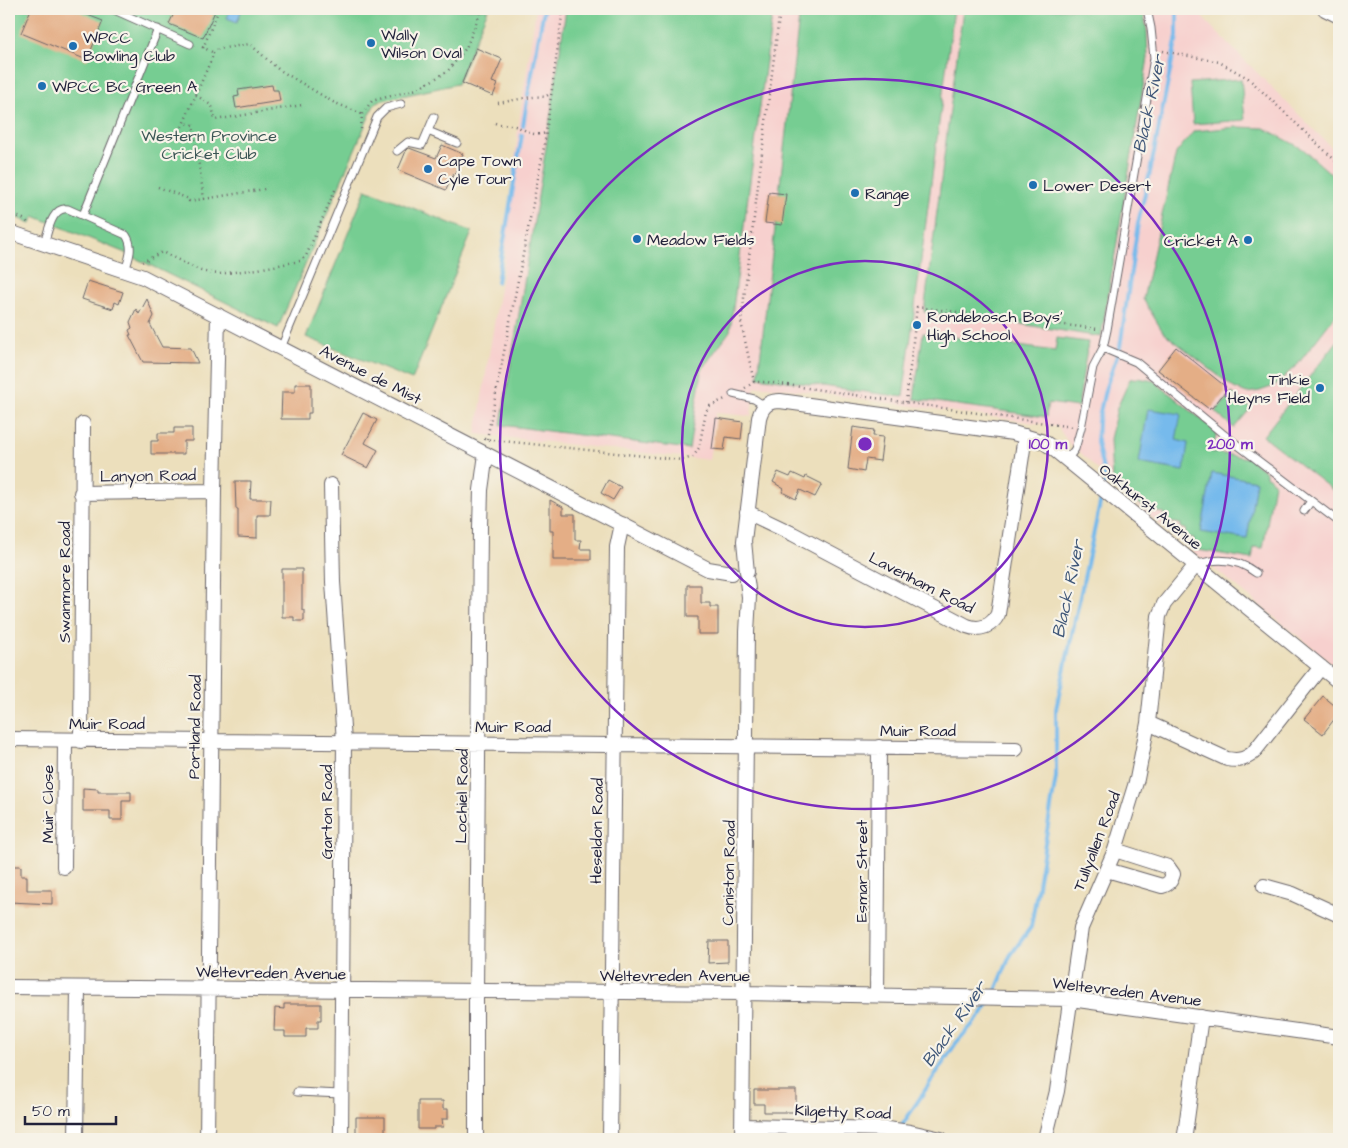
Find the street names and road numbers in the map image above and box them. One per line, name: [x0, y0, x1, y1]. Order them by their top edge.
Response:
street label: Avenue de Mist: [316, 340, 426, 410]
street label: Oakhurst Avenue: [1094, 458, 1207, 555]
street label: Lanyon Road: [100, 464, 196, 489]
street label: Swanmore Road: [54, 521, 76, 643]
street label: Lavenham Road: [865, 547, 978, 619]
street label: Portland Road: [183, 675, 207, 779]
street label: Muir Road: [69, 713, 145, 735]
street label: Muir Road: [475, 716, 551, 738]
street label: Muir Road: [880, 720, 956, 742]
street label: Lochiel Road: [450, 748, 474, 844]
street label: Muir Close: [37, 764, 59, 843]
street label: Garton Road: [316, 765, 338, 859]
street label: Heseldon Road: [585, 778, 609, 884]
street label: Tullyallen Road: [1068, 788, 1127, 895]
street label: Esmar Street: [851, 819, 873, 922]
street label: Coniston Road: [717, 820, 741, 926]
street label: Weltevreden Avenue: [196, 961, 347, 985]
street label: Weltevreden Avenue: [600, 965, 751, 987]
street label: Weltevreden Avenue: [1051, 972, 1203, 1012]
street label: Kilgetty Road: [794, 1099, 892, 1126]

